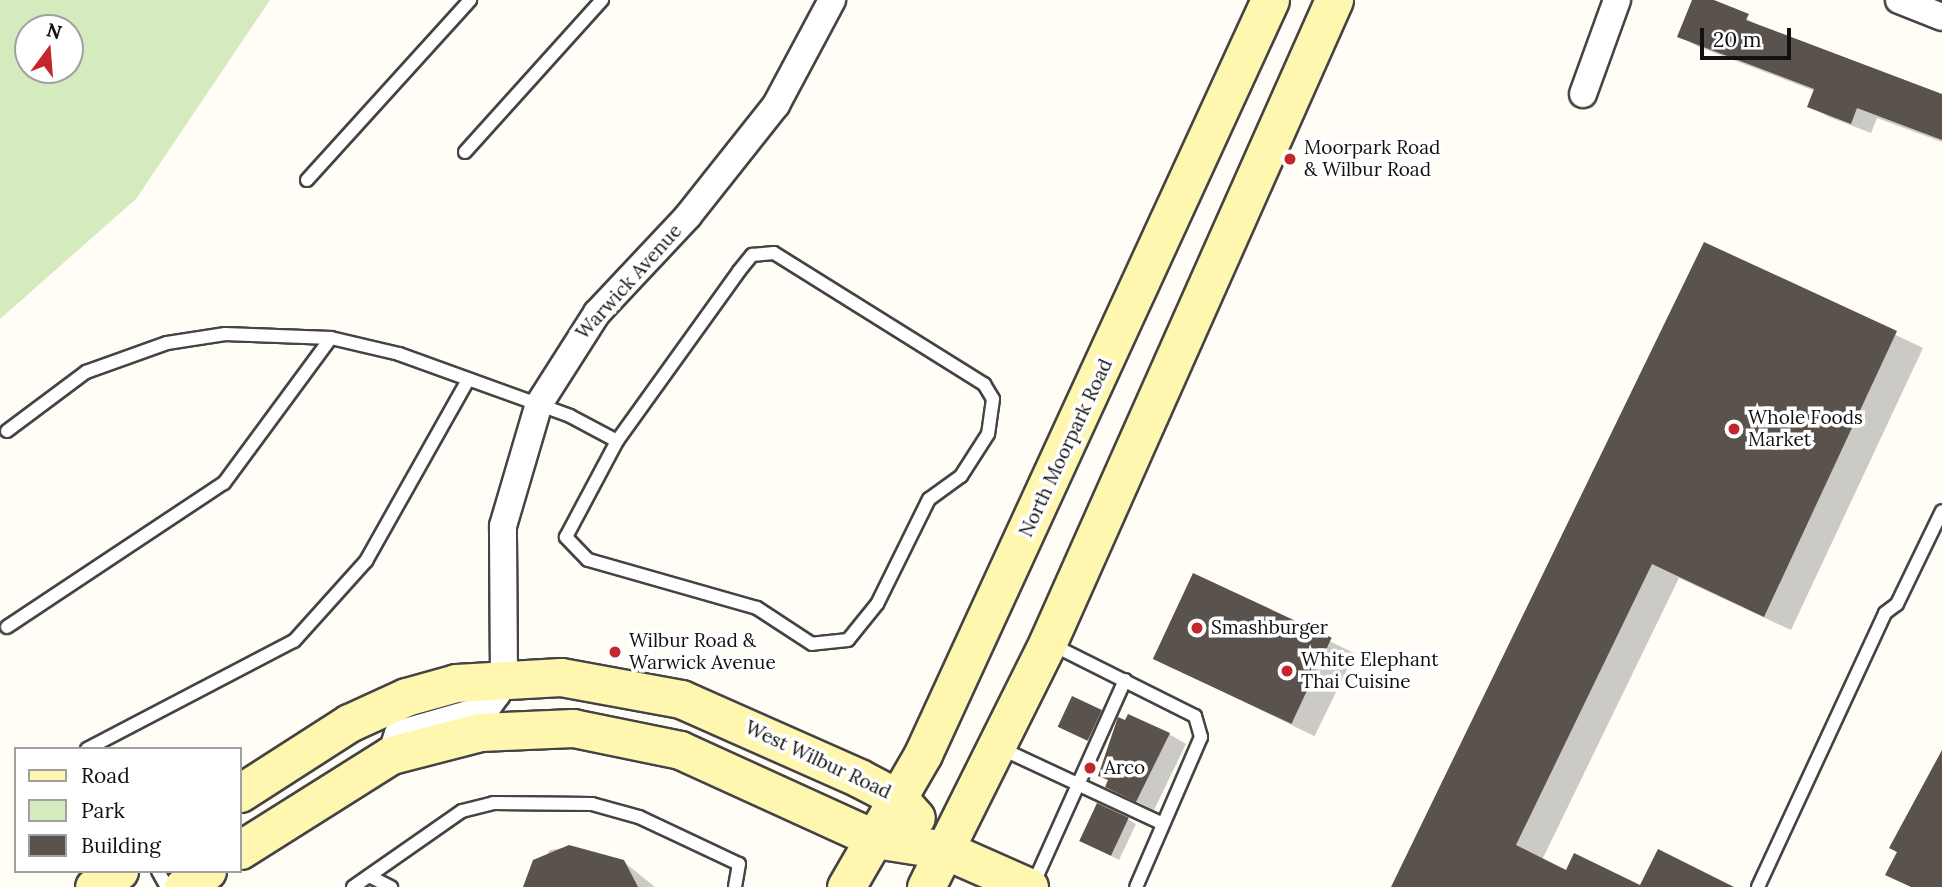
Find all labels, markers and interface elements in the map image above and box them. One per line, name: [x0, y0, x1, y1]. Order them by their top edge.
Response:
north arrow: [14, 14, 84, 84]
scale bar: [1704, 14, 1795, 58]
text: N: [44, 17, 65, 44]
text: 20 m: [1713, 26, 1762, 53]
place label: Moorpark Road & Wilbur Road: [1304, 137, 1440, 181]
marker: Moorpark Road & Wilbur Road: [1282, 151, 1298, 167]
street label: Warwick Avenue: [571, 220, 687, 344]
street label: North Moorpark Road: [1015, 355, 1117, 541]
place label: Whole Foods Market: [1748, 407, 1863, 451]
marker: Whole Foods Market: [1726, 421, 1742, 437]
place label: Smashburger: [1211, 617, 1328, 639]
marker: Smashburger: [1189, 620, 1205, 636]
place label: Wilbur Road & Warwick Avenue: [629, 630, 776, 674]
marker: Wilbur Road & Warwick Avenue: [607, 644, 623, 660]
place label: White Elephant Thai Cuisine: [1301, 649, 1439, 693]
marker: White Elephant Thai Cuisine: [1279, 663, 1295, 679]
street label: West Wilbur Road: [741, 716, 895, 804]
legend: [14, 747, 242, 873]
place label: Arco: [1104, 757, 1145, 779]
marker: Arco: [1082, 760, 1098, 776]
text: Road: [81, 762, 130, 789]
text: Park: [81, 797, 125, 824]
text: Building: [81, 832, 161, 859]

